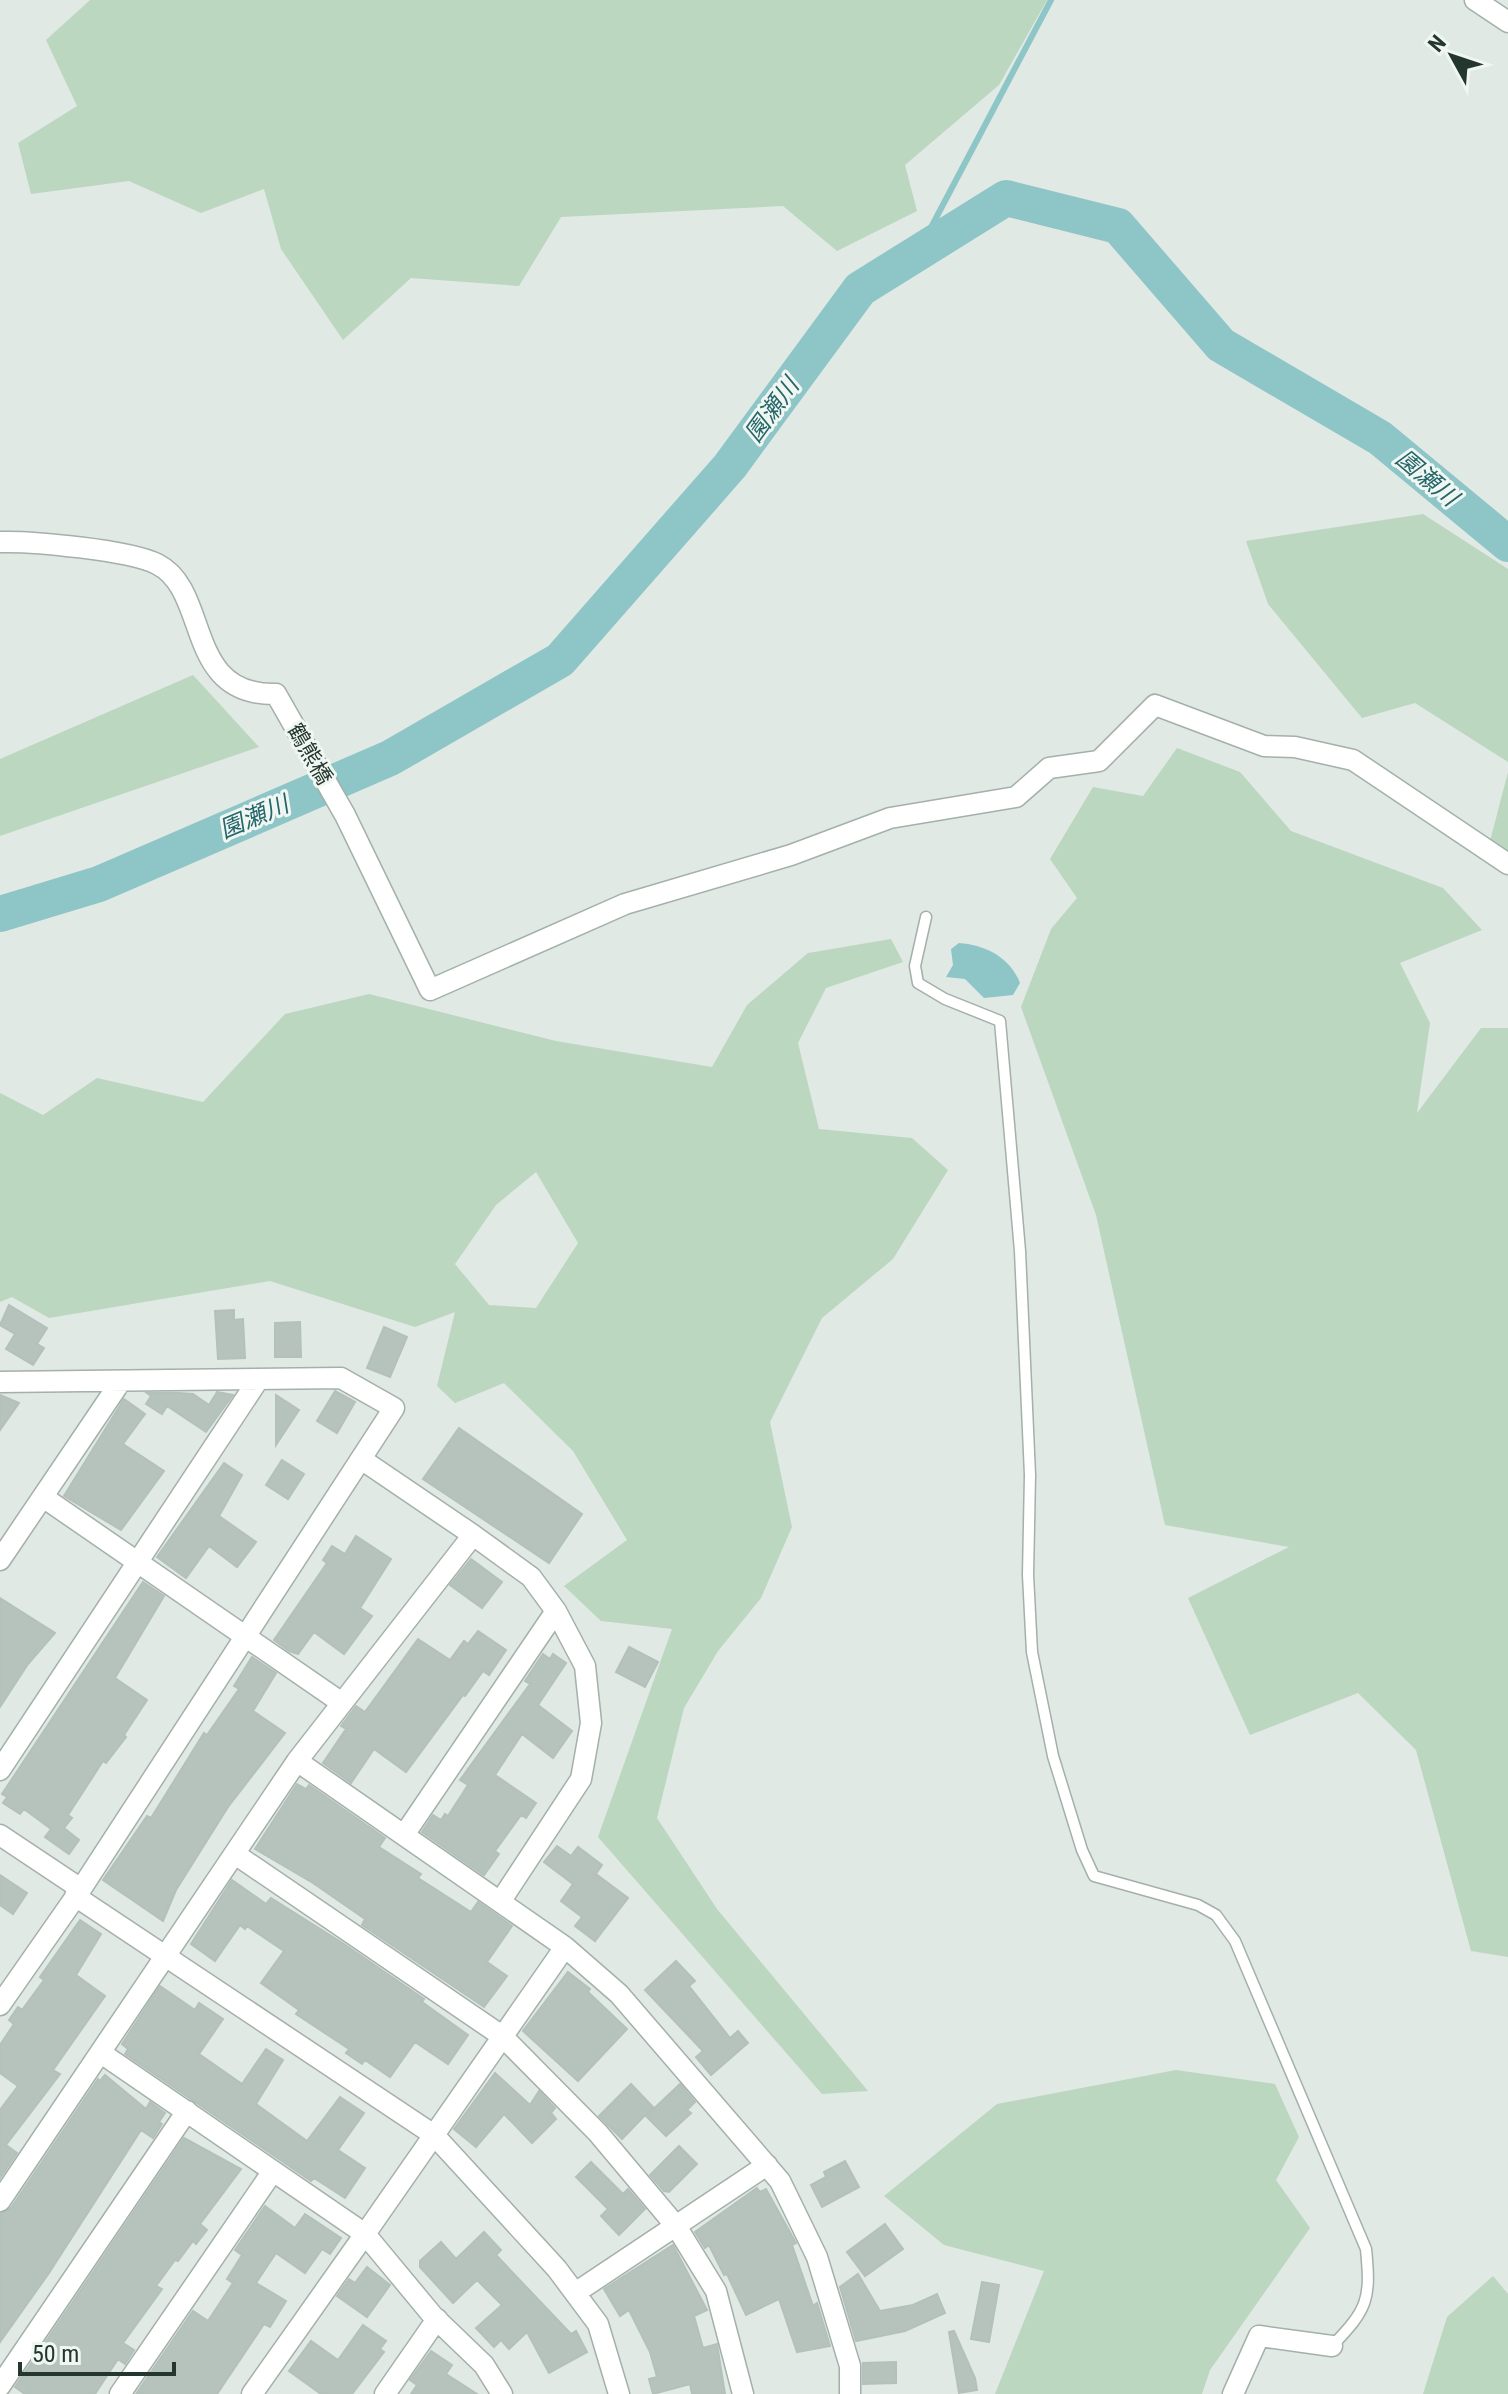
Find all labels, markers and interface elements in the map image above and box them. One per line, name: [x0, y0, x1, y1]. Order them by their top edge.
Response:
north arrow: [1412, 16, 1492, 96]
text: N: [1423, 30, 1451, 57]
water label: 園瀬川: [740, 370, 806, 447]
water label: 園瀬川: [1390, 444, 1466, 514]
street label: 鶴熊橋: [283, 719, 337, 789]
water label: 園瀬川: [215, 789, 295, 844]
scale bar: [20, 2326, 174, 2376]
text: 50 m: [32, 2340, 79, 2368]

